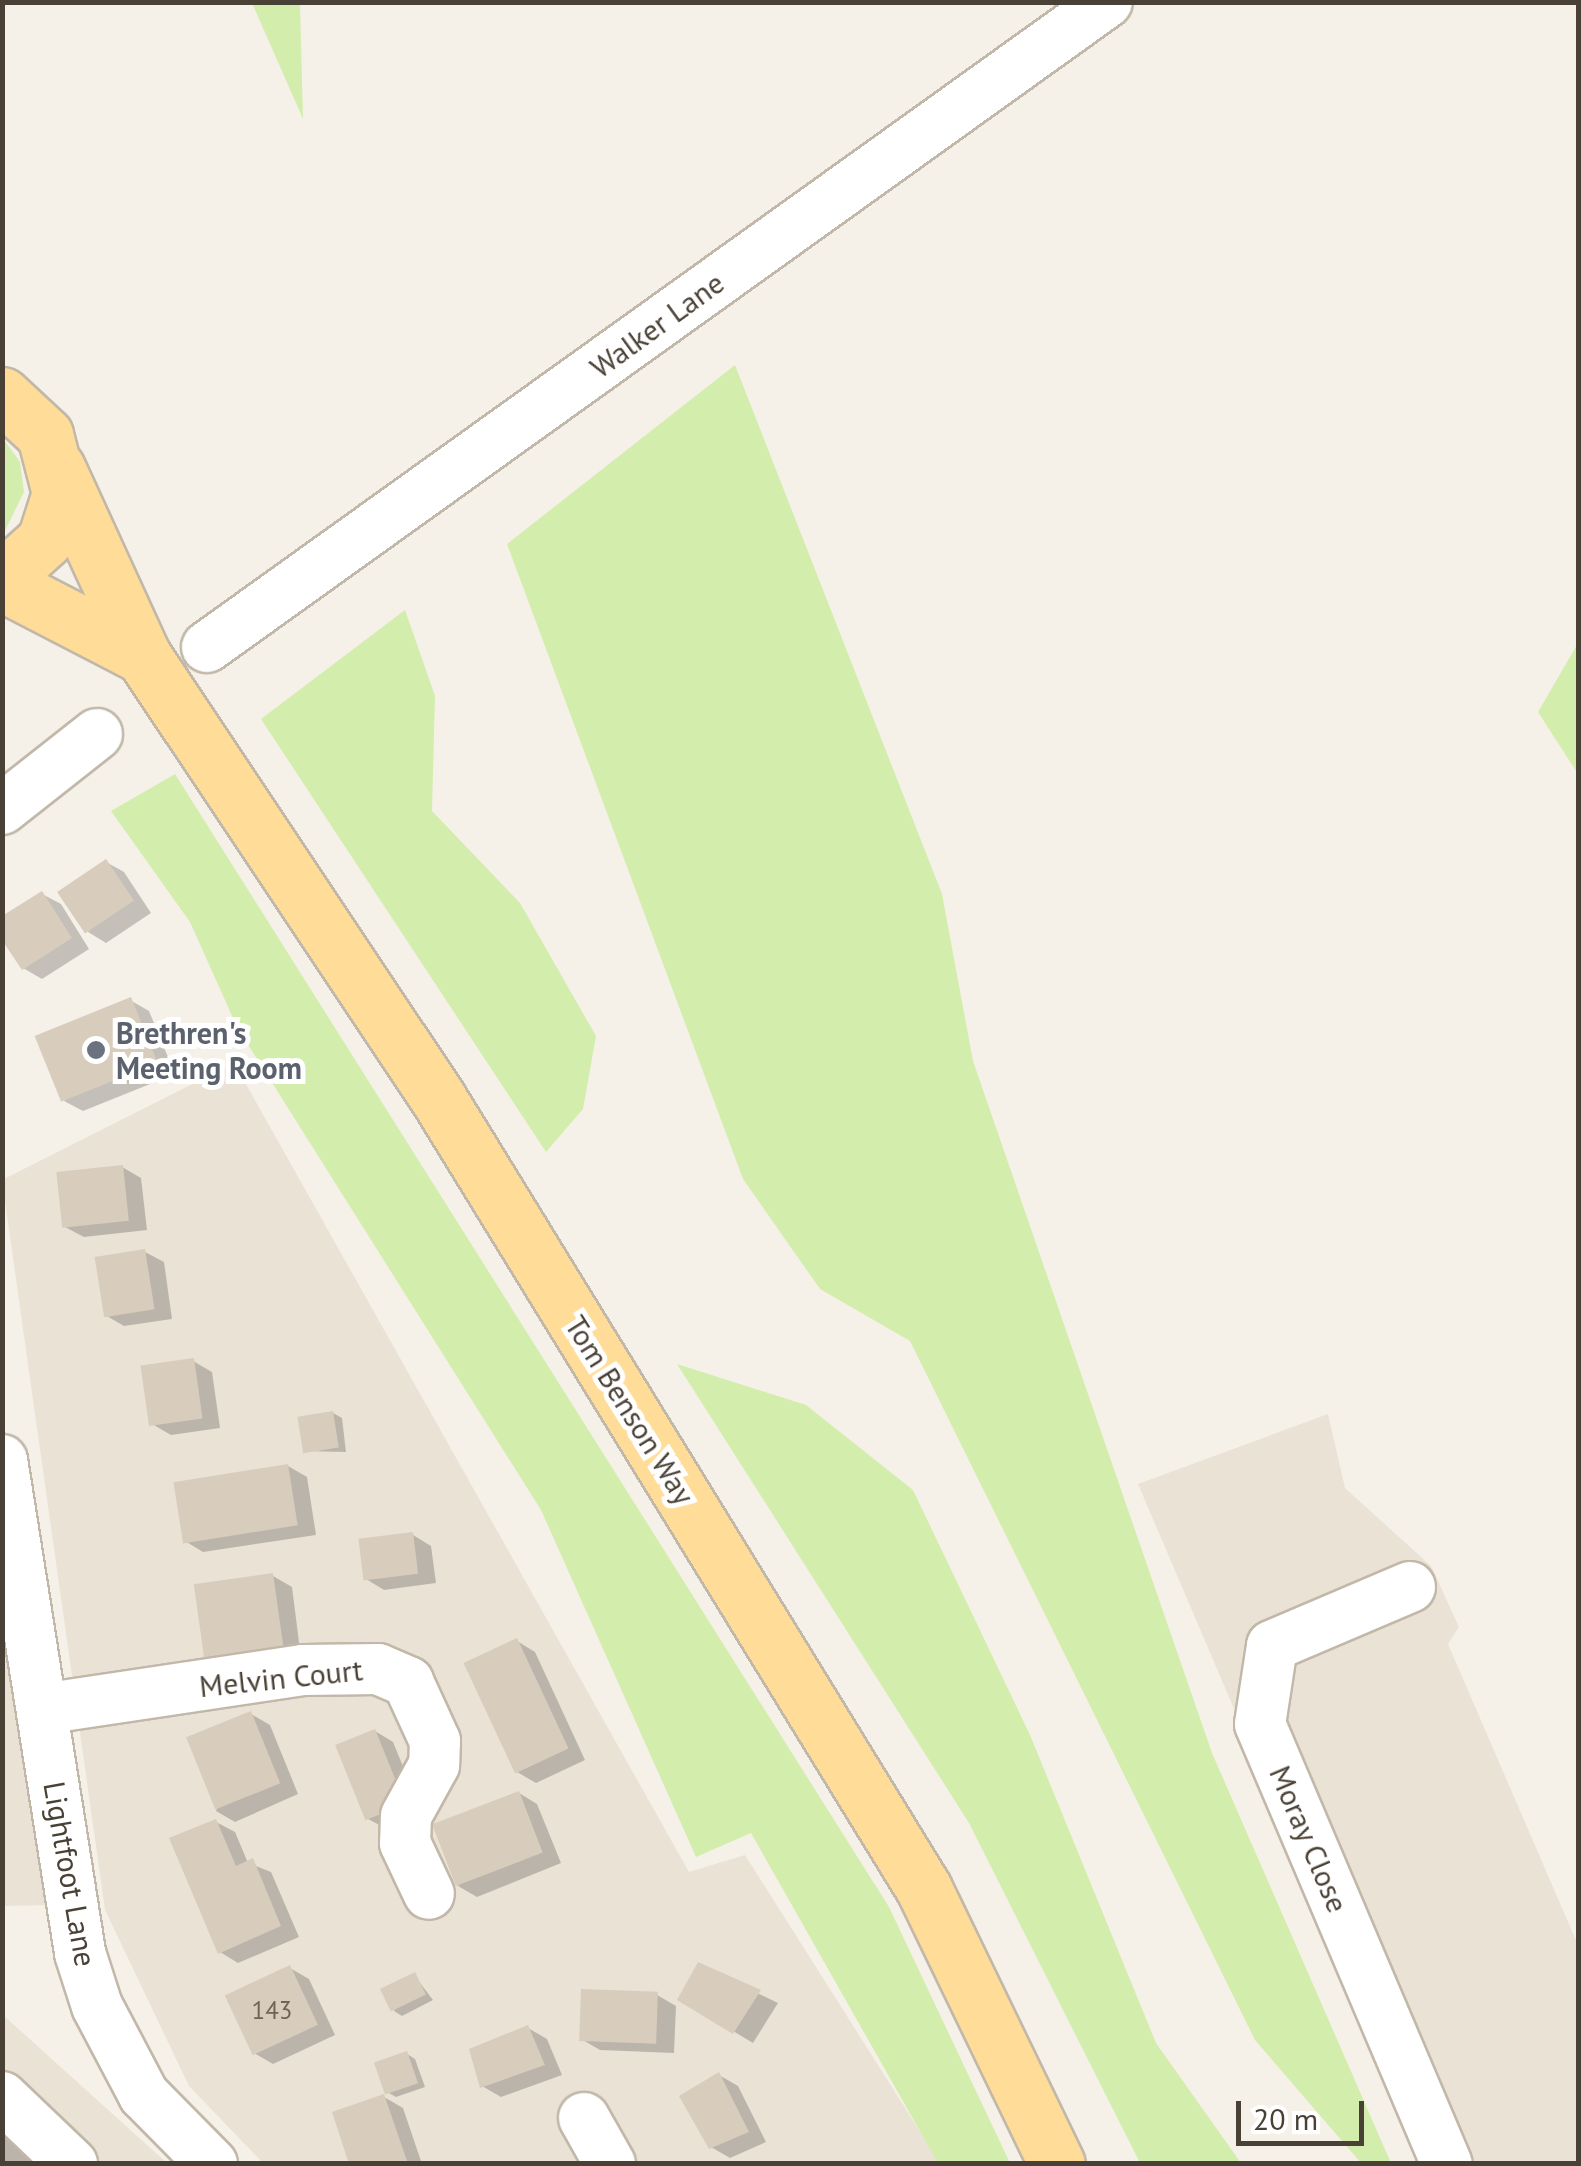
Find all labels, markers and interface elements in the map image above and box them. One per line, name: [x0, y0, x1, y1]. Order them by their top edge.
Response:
street label: Walker Lane: [583, 265, 731, 385]
place label: Brethren's Meeting Room: [116, 1015, 302, 1086]
marker: Brethren's Meeting Room: [85, 1039, 107, 1061]
street label: Tom Benson Way: [557, 1309, 703, 1511]
street label: Melvin Court: [197, 1652, 365, 1704]
street label: Moray Close: [1262, 1760, 1356, 1918]
street label: Lightfoot Lane: [36, 1779, 104, 1969]
house number: 143: [252, 1995, 292, 2025]
scale bar: [1241, 2081, 1368, 2143]
text: 20 m: [1253, 2099, 1318, 2138]

